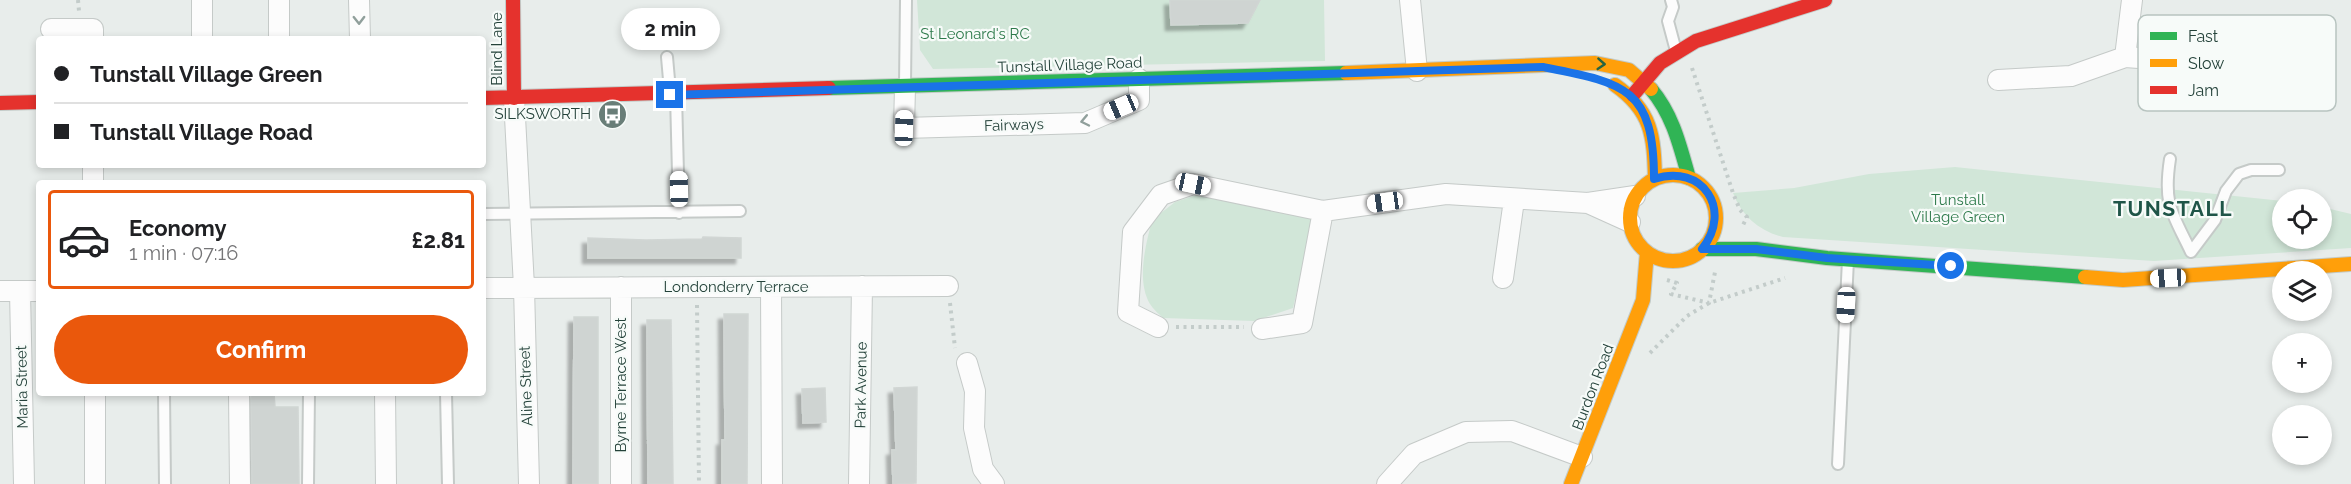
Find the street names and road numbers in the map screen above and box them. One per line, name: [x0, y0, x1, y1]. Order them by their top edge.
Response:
street label: Blind Lane: [488, 12, 506, 86]
street label: Tunstall Village Road: [997, 53, 1143, 77]
street label: Fairways: [984, 115, 1044, 135]
street label: Londonderry Terrace: [664, 278, 809, 296]
street label: Byrne Terrace West: [612, 317, 630, 453]
street label: Park Avenue: [851, 341, 871, 428]
street label: Burdon Road: [1568, 341, 1618, 433]
street label: Maria Street: [12, 345, 32, 429]
street label: Aline Street: [516, 345, 536, 427]

